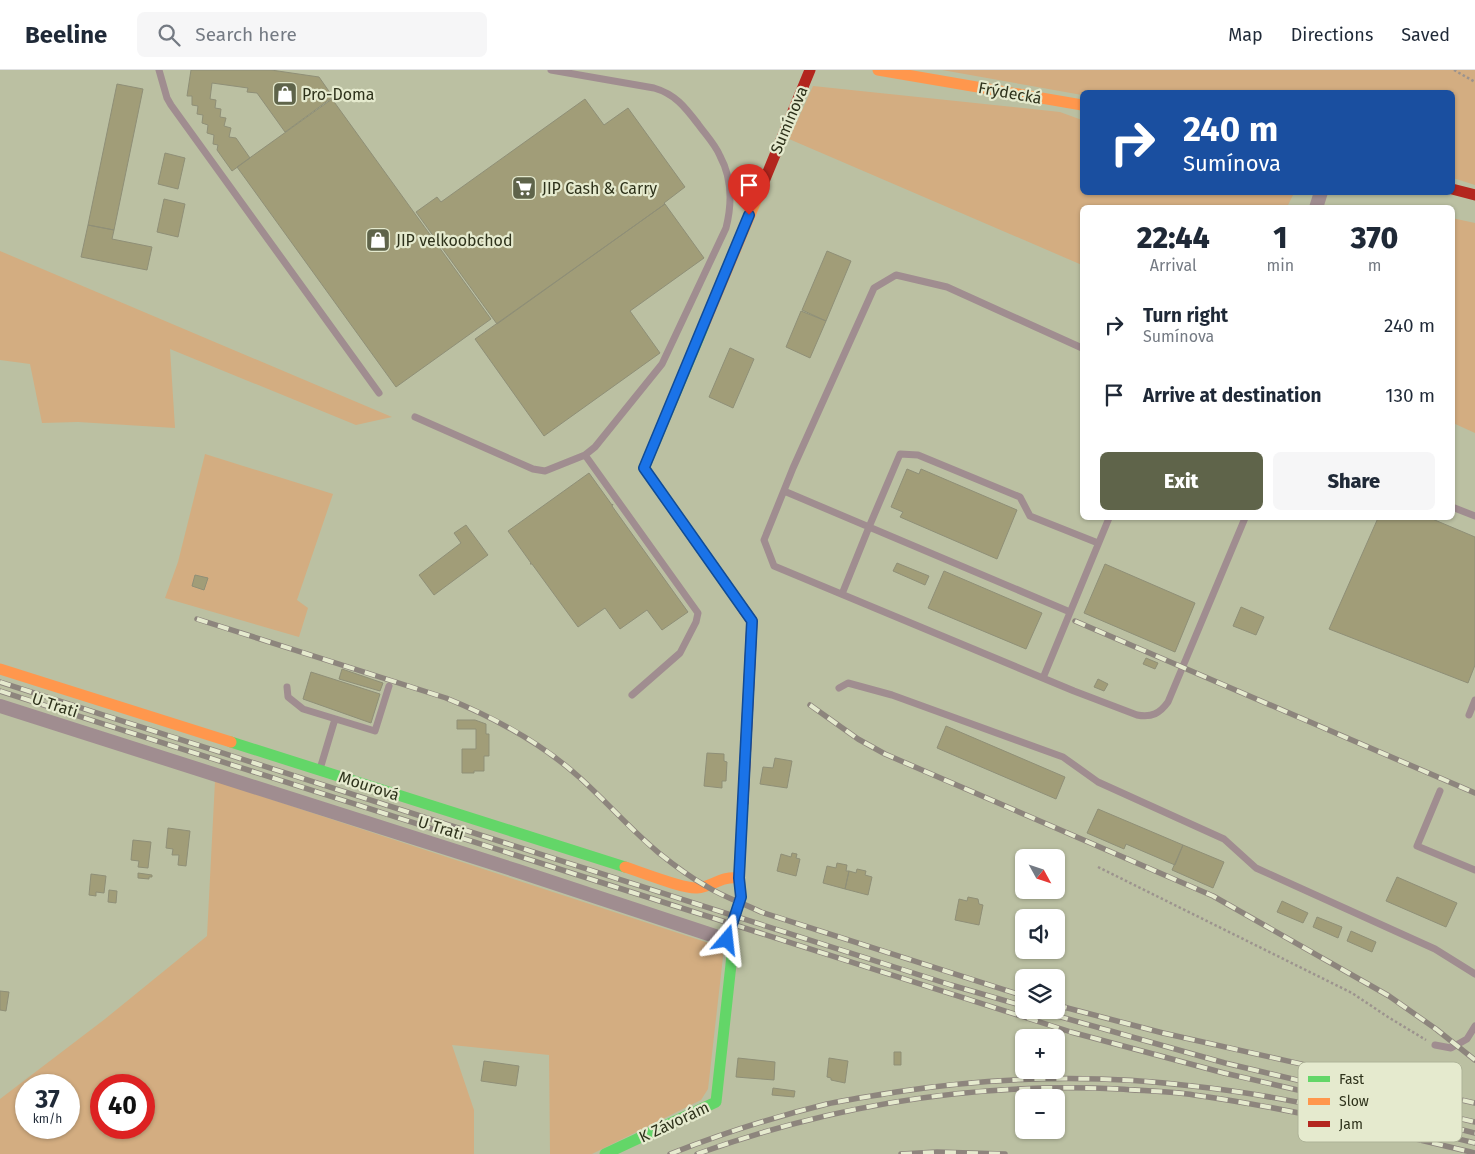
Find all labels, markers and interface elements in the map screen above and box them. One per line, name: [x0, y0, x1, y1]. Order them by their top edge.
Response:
search box: [137, 12, 487, 57]
text: Beeline: [25, 21, 107, 49]
icon: search: [155, 21, 183, 49]
text: Search here: [195, 23, 297, 46]
text: Map: [1228, 24, 1263, 46]
text: Directions: [1291, 24, 1373, 46]
text: Saved: [1401, 24, 1450, 46]
street label: Frýdecká: [977, 78, 1043, 108]
shop icon: Pro-Doma: [272, 81, 298, 107]
street label: Sumínova: [766, 84, 812, 156]
place label: Pro-Doma: [302, 85, 375, 104]
text: 240 m: [1183, 108, 1278, 150]
icon: right: [1100, 110, 1165, 175]
text: Sumínova: [1183, 150, 1281, 177]
pin: [728, 164, 770, 215]
icon: arrive: [735, 171, 763, 199]
supermarket icon: JIP Cash & Carry: [511, 175, 537, 201]
place label: JIP Cash & Carry: [542, 179, 657, 198]
text: 22:44: [1137, 220, 1210, 256]
text: 1: [1273, 220, 1287, 256]
text: 370: [1351, 220, 1398, 256]
shop icon: JIP velkoobchod: [365, 227, 391, 253]
place label: JIP velkoobchod: [396, 231, 513, 250]
text: Arrival: [1150, 256, 1197, 275]
text: min: [1266, 256, 1294, 275]
text: m: [1368, 256, 1381, 275]
text: Turn right: [1143, 304, 1228, 327]
icon: right: [1100, 311, 1128, 339]
text: 240 m: [1384, 314, 1435, 337]
text: Sumínova: [1143, 327, 1214, 346]
icon: arrive: [1100, 381, 1128, 409]
text: Arrive at destination: [1143, 384, 1322, 407]
text: 130 m: [1385, 384, 1435, 407]
button: Exit: [1100, 452, 1263, 510]
button: Share: [1273, 452, 1435, 510]
street label: U Trati: [30, 689, 80, 721]
street label: Mourová: [336, 767, 402, 805]
street label: U Trati: [416, 812, 466, 844]
north arrow: [1015, 849, 1065, 899]
map controls: [1015, 849, 1065, 1139]
button: sound: [1015, 909, 1065, 959]
position arrow: [700, 913, 752, 965]
button: layers: [1015, 969, 1065, 1019]
button: +: [1015, 1029, 1065, 1079]
legend: [1298, 1062, 1462, 1142]
text: Fast: [1339, 1071, 1365, 1088]
speed limit sign: 40: [90, 1074, 155, 1139]
text: 37: [35, 1085, 60, 1115]
button: −: [1015, 1089, 1065, 1139]
text: Slow: [1339, 1093, 1369, 1110]
street label: K Závorám: [636, 1097, 712, 1147]
text: km/h: [33, 1112, 62, 1126]
text: Jam: [1339, 1116, 1363, 1133]

